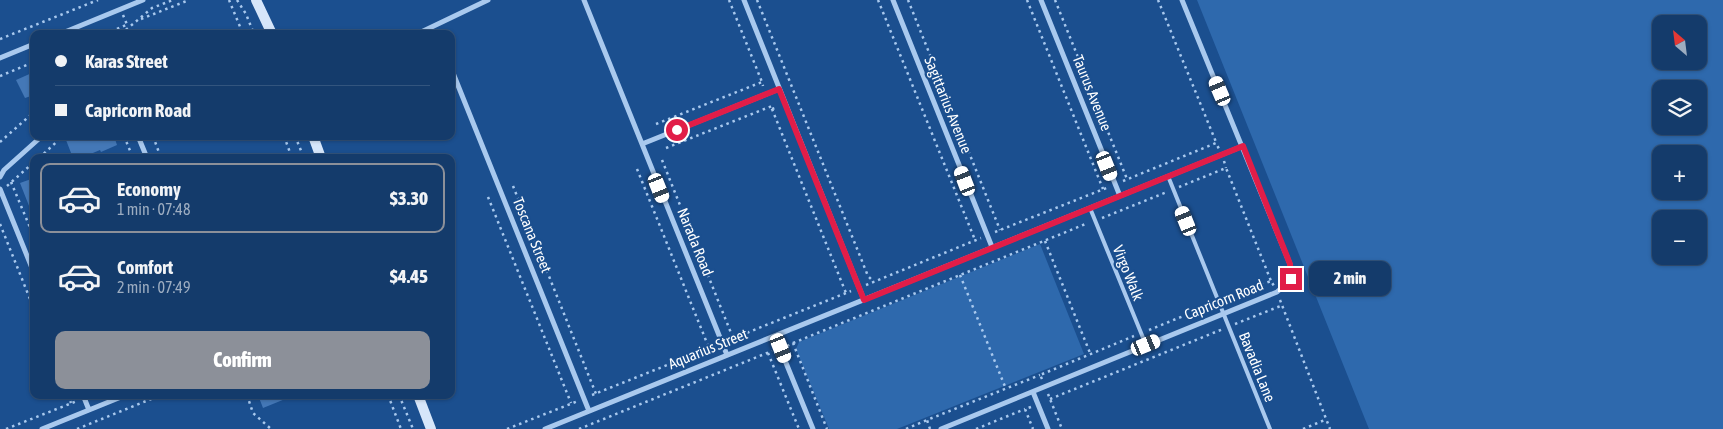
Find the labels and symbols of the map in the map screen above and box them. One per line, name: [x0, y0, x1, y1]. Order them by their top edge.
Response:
north arrow: [1652, 15, 1708, 70]
street label: Taurus Avenue: [1070, 52, 1115, 133]
street label: Sagittarius Avenue: [921, 54, 976, 156]
car: [1207, 74, 1232, 108]
route start: [666, 119, 688, 141]
car: [1094, 149, 1119, 183]
car: [952, 164, 977, 198]
car: [646, 171, 671, 205]
street label: Toscana Street: [510, 195, 555, 275]
car: [1173, 204, 1198, 238]
street label: Narada Road: [674, 205, 717, 278]
street label: Virgo Walk: [1110, 243, 1147, 303]
callout: 2 min: [1308, 262, 1391, 296]
route end: [1280, 268, 1302, 290]
street label: Capricorn Road: [1182, 276, 1266, 323]
street label: Aquarius Street: [666, 325, 750, 372]
street label: Bavadia Lane: [1236, 330, 1279, 404]
car: [768, 331, 793, 365]
car: [1129, 332, 1162, 358]

